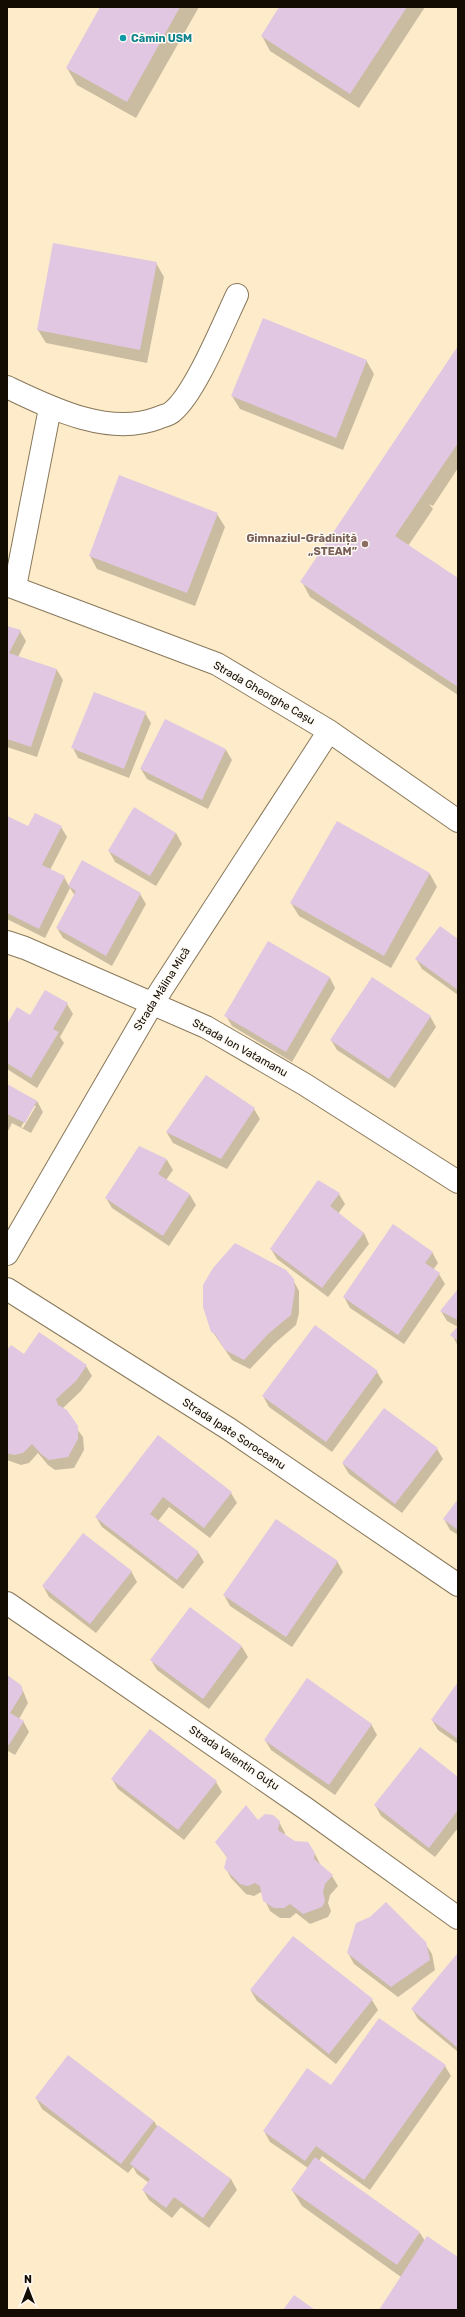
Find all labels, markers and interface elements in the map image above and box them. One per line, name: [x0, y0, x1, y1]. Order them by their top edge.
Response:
place label: Cămin USM: [131, 32, 192, 45]
marker: Cămin USM: [118, 33, 128, 43]
place label: Gimnaziul-Grădiniță „STEAM”: [246, 532, 358, 558]
marker: Gimnaziul-Grădiniță „STEAM”: [360, 539, 370, 549]
street label: Strada Gheorghe Cașu: [211, 659, 317, 727]
street label: Strada Mălina Mică: [131, 945, 193, 1033]
street label: Strada Ion Vatamanu: [190, 1016, 290, 1080]
street label: Strada Ipate Soroceanu: [180, 1396, 288, 1472]
street label: Strada Valentin Guțu: [187, 1723, 281, 1793]
north arrow: [8, 2269, 48, 2309]
text: N: [24, 2273, 32, 2286]

